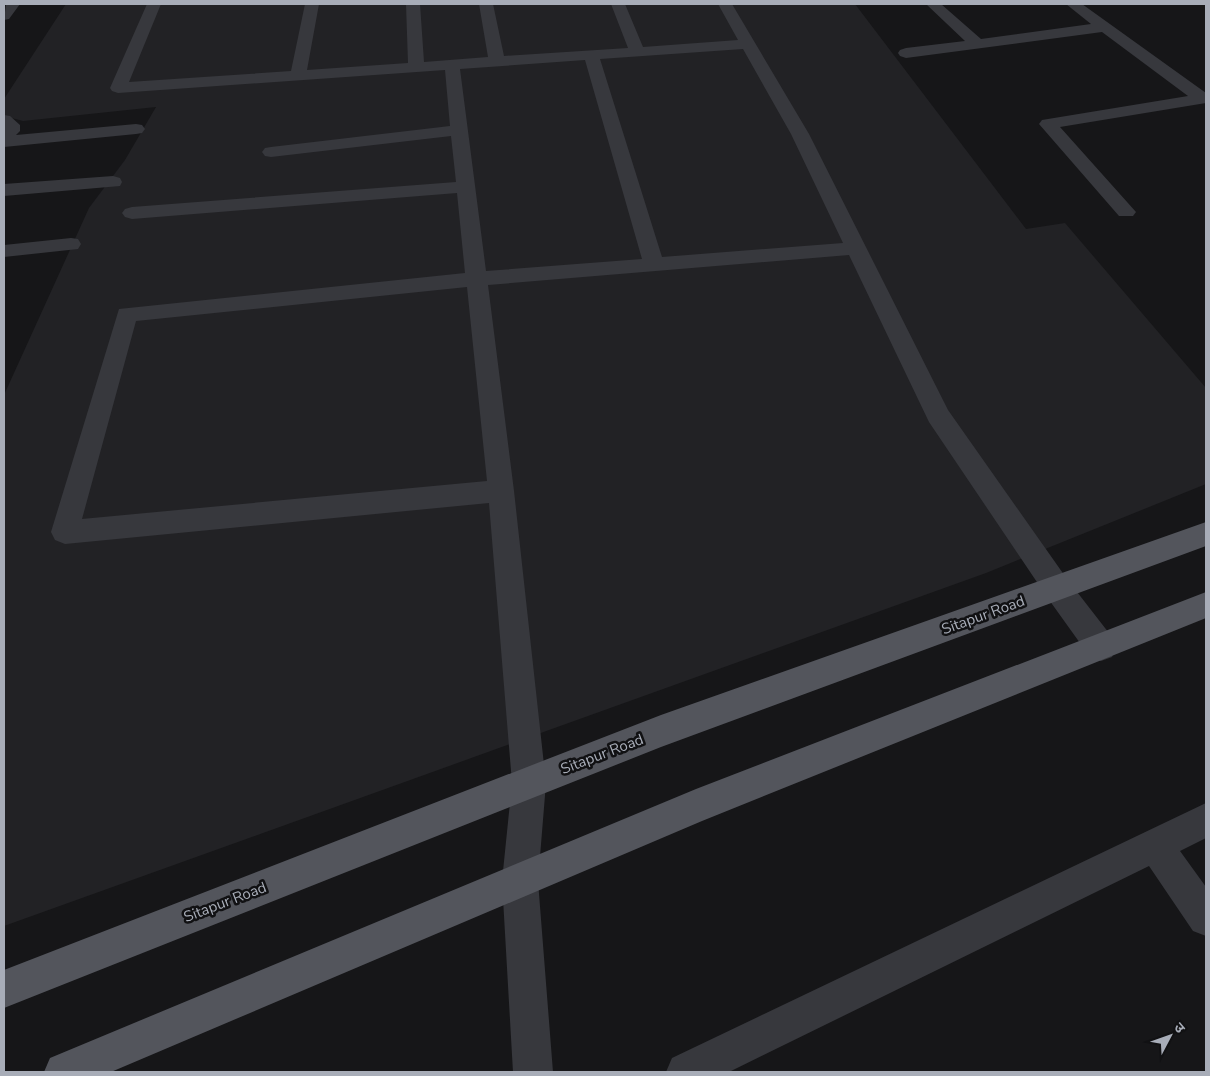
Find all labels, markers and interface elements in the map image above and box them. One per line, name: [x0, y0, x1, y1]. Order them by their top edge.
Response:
street label: Sitapur Road: [939, 591, 1027, 639]
street label: Sitapur Road: [558, 729, 646, 779]
street label: Sitapur Road: [181, 877, 269, 927]
north arrow: [1145, 1011, 1195, 1061]
text: उ: [1170, 1018, 1190, 1038]

